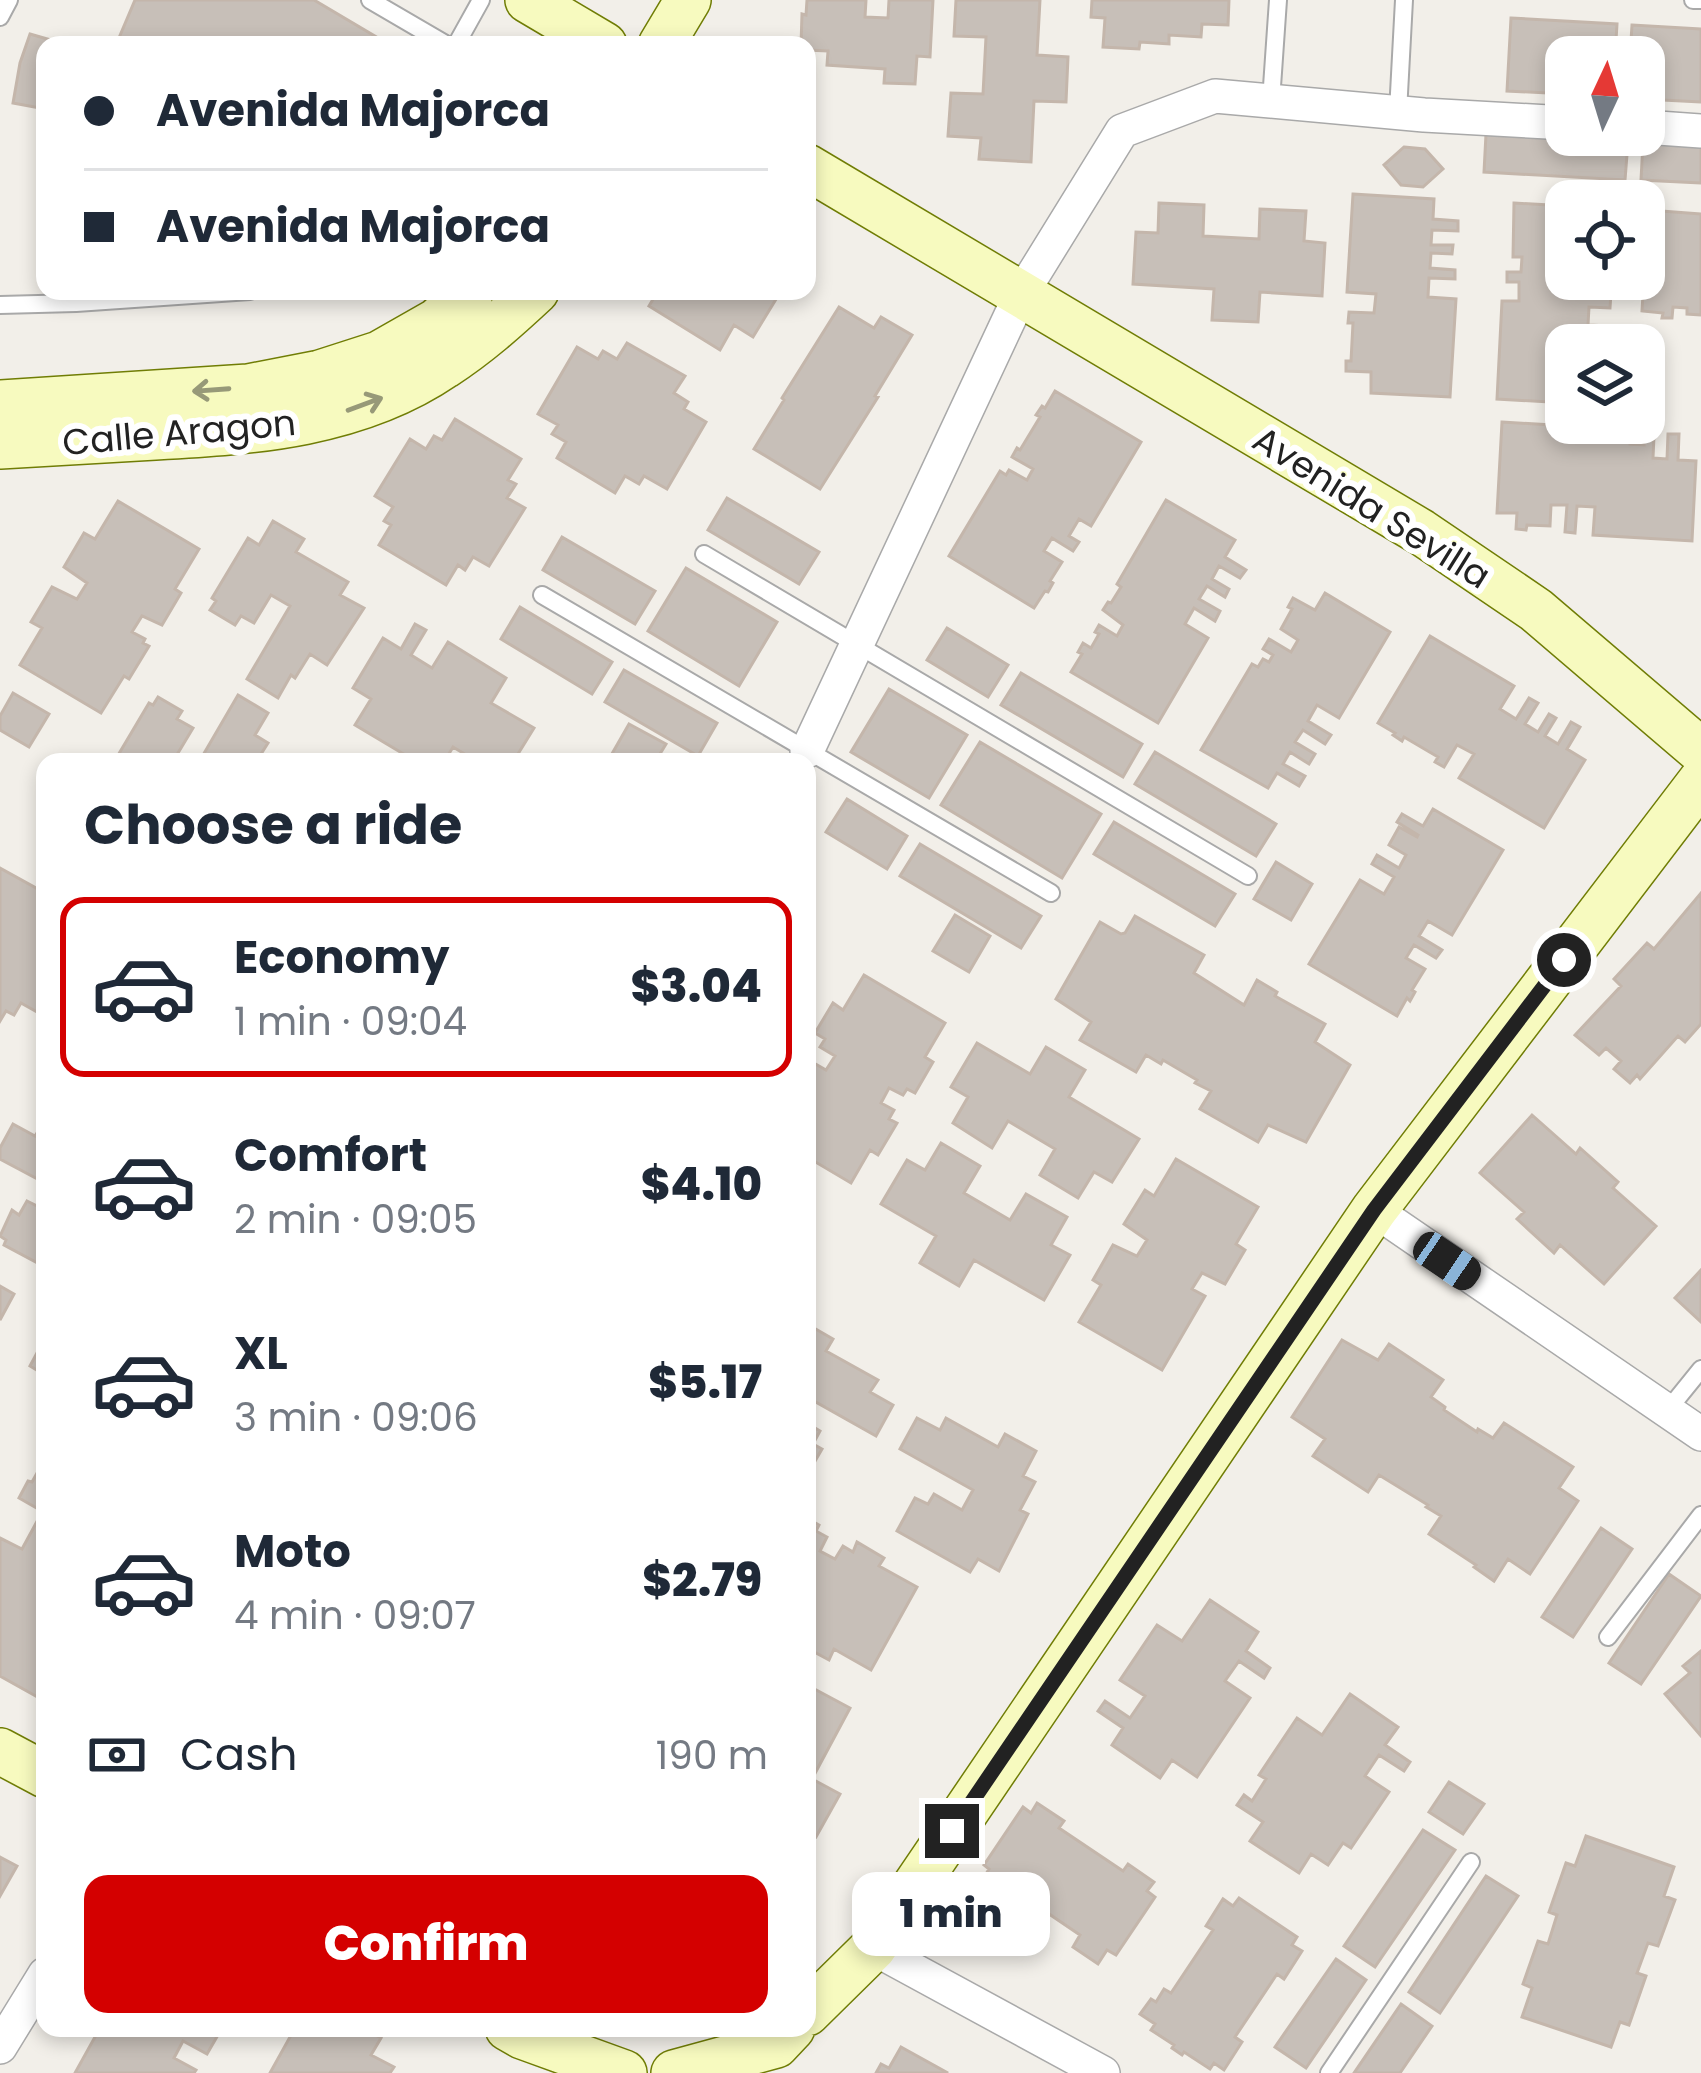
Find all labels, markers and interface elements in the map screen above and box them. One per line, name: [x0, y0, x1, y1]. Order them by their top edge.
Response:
north arrow: [1545, 36, 1665, 156]
map controls: [1545, 36, 1665, 444]
text: Avenida Majorca: [156, 79, 550, 142]
button: locate: [1545, 180, 1665, 300]
text: Avenida Majorca: [156, 195, 550, 258]
button: layers: [1545, 324, 1665, 444]
one-way arrow: [192, 378, 231, 401]
one-way arrow: [346, 392, 383, 413]
street label: Calle Aragon: [60, 397, 298, 468]
street label: Avenida Sevilla: [1243, 414, 1500, 601]
text: Choose a ride: [84, 787, 462, 863]
text: Economy: [234, 926, 449, 989]
icon: car: [90, 933, 198, 1041]
route start: [1537, 933, 1591, 987]
text: $3.04: [631, 955, 762, 1018]
text: 1 min · 09:04: [234, 994, 467, 1049]
text: Comfort: [234, 1124, 427, 1187]
icon: car: [90, 1131, 198, 1239]
text: $4.10: [641, 1153, 762, 1216]
text: 2 min · 09:05: [234, 1192, 477, 1247]
car: [1407, 1226, 1487, 1296]
text: XL: [234, 1322, 288, 1385]
icon: car: [90, 1329, 198, 1437]
text: $5.17: [648, 1351, 762, 1414]
text: 3 min · 09:06: [234, 1390, 478, 1445]
text: Moto: [234, 1520, 351, 1583]
icon: car: [90, 1527, 198, 1635]
text: $2.79: [642, 1549, 762, 1612]
text: 4 min · 09:07: [234, 1588, 476, 1643]
icon: cash: [84, 1722, 150, 1788]
text: Cash: [180, 1723, 297, 1786]
text: 190 m: [656, 1728, 768, 1783]
route end: [925, 1804, 979, 1858]
callout: 1 min: [853, 1873, 1051, 1957]
button: Confirm: [84, 1875, 768, 2013]
text: 1 min: [900, 1886, 1002, 1941]

